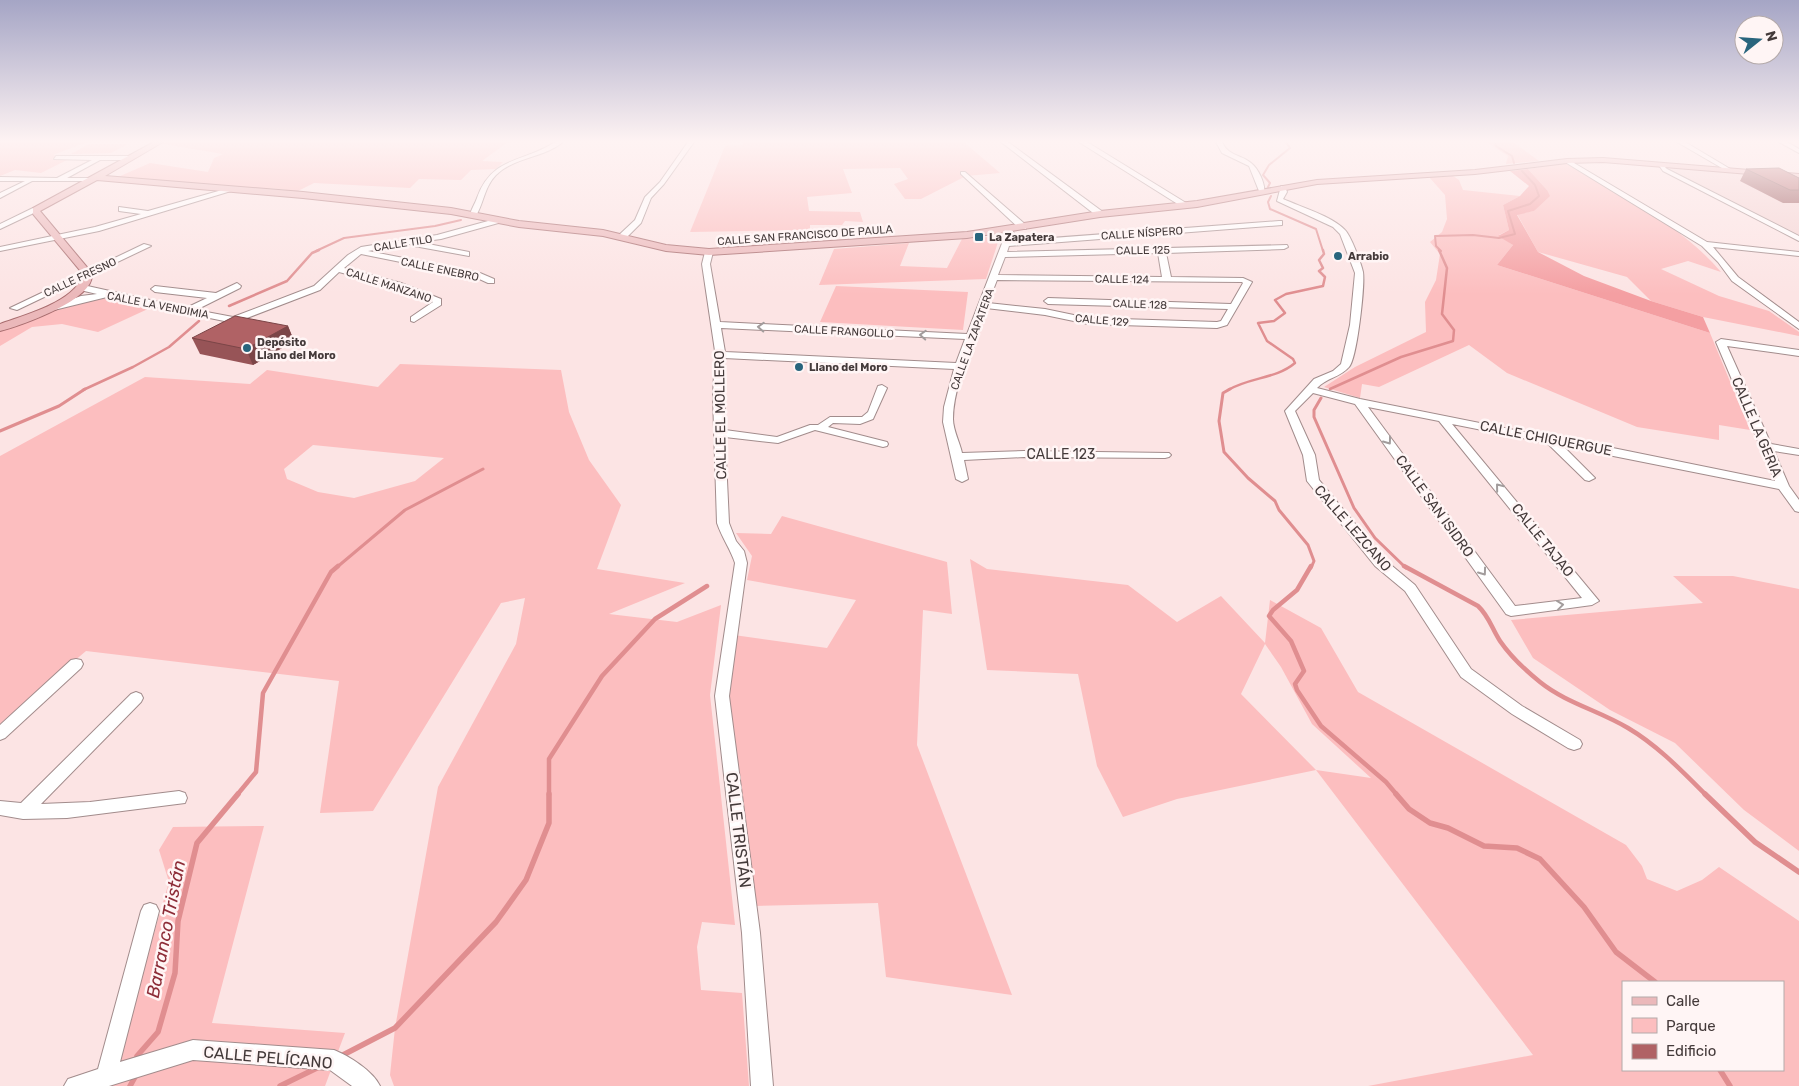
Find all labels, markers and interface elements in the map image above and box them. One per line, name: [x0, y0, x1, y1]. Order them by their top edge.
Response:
north arrow: [1734, 15, 1784, 65]
text: N: [1761, 29, 1781, 44]
street label: CALLE SAN FRANCISCO DE PAULA: [717, 223, 894, 248]
street label: CALLE NÍSPERO: [1101, 224, 1184, 243]
marker: La Zapatera: [973, 231, 985, 243]
place label: La Zapatera: [989, 231, 1054, 244]
street label: CALLE TILO: [373, 232, 433, 255]
street label: CALLE 125: [1116, 244, 1171, 257]
marker: Arrabio: [1332, 250, 1344, 262]
place label: Arrabio: [1348, 250, 1389, 263]
street label: CALLE FRESNO: [42, 255, 119, 300]
street label: CALLE ENEBRO: [400, 255, 480, 284]
street label: CALLE MANZANO: [344, 266, 433, 305]
street label: CALLE 124: [1095, 273, 1149, 286]
street label: CALLE LA ZAPATERA: [948, 286, 997, 392]
street label: CALLE LA VENDIMIA: [106, 289, 210, 322]
street label: CALLE 128: [1113, 297, 1167, 312]
street label: CALLE 129: [1074, 312, 1129, 329]
one-way arrow: [756, 322, 764, 333]
street label: CALLE FRANGOLLO: [794, 322, 894, 341]
one-way arrow: [919, 330, 927, 341]
place label: Depósito Llano del Moro: [257, 336, 336, 362]
marker: Depósito Llano del Moro: [241, 342, 253, 354]
street label: CALLE EL MOLLERO: [711, 350, 730, 480]
marker: Llano del Moro: [793, 361, 805, 373]
place label: Llano del Moro: [809, 361, 888, 374]
street label: CALLE LA GERIA: [1728, 375, 1786, 480]
street label: CALLE CHIGUERGUE: [1478, 417, 1613, 460]
one-way arrow: [1382, 435, 1391, 445]
street label: CALLE 123: [1027, 446, 1095, 463]
street label: CALLE SAN ISIDRO: [1392, 452, 1477, 561]
street label: CALLE LEZCANO: [1311, 482, 1395, 575]
one-way arrow: [1497, 484, 1505, 493]
street label: CALLE TAJAO: [1508, 500, 1577, 580]
one-way arrow: [1477, 567, 1487, 576]
one-way arrow: [1556, 600, 1564, 611]
street label: CALLE TRISTÁN: [722, 771, 755, 889]
water label: Barranco Tristán: [142, 858, 190, 1000]
legend: [1622, 981, 1784, 1071]
text: Calle: [1666, 992, 1700, 1010]
text: Parque: [1666, 1017, 1716, 1035]
street label: CALLE PELÍCANO: [203, 1042, 333, 1073]
text: Edificio: [1666, 1042, 1716, 1060]

